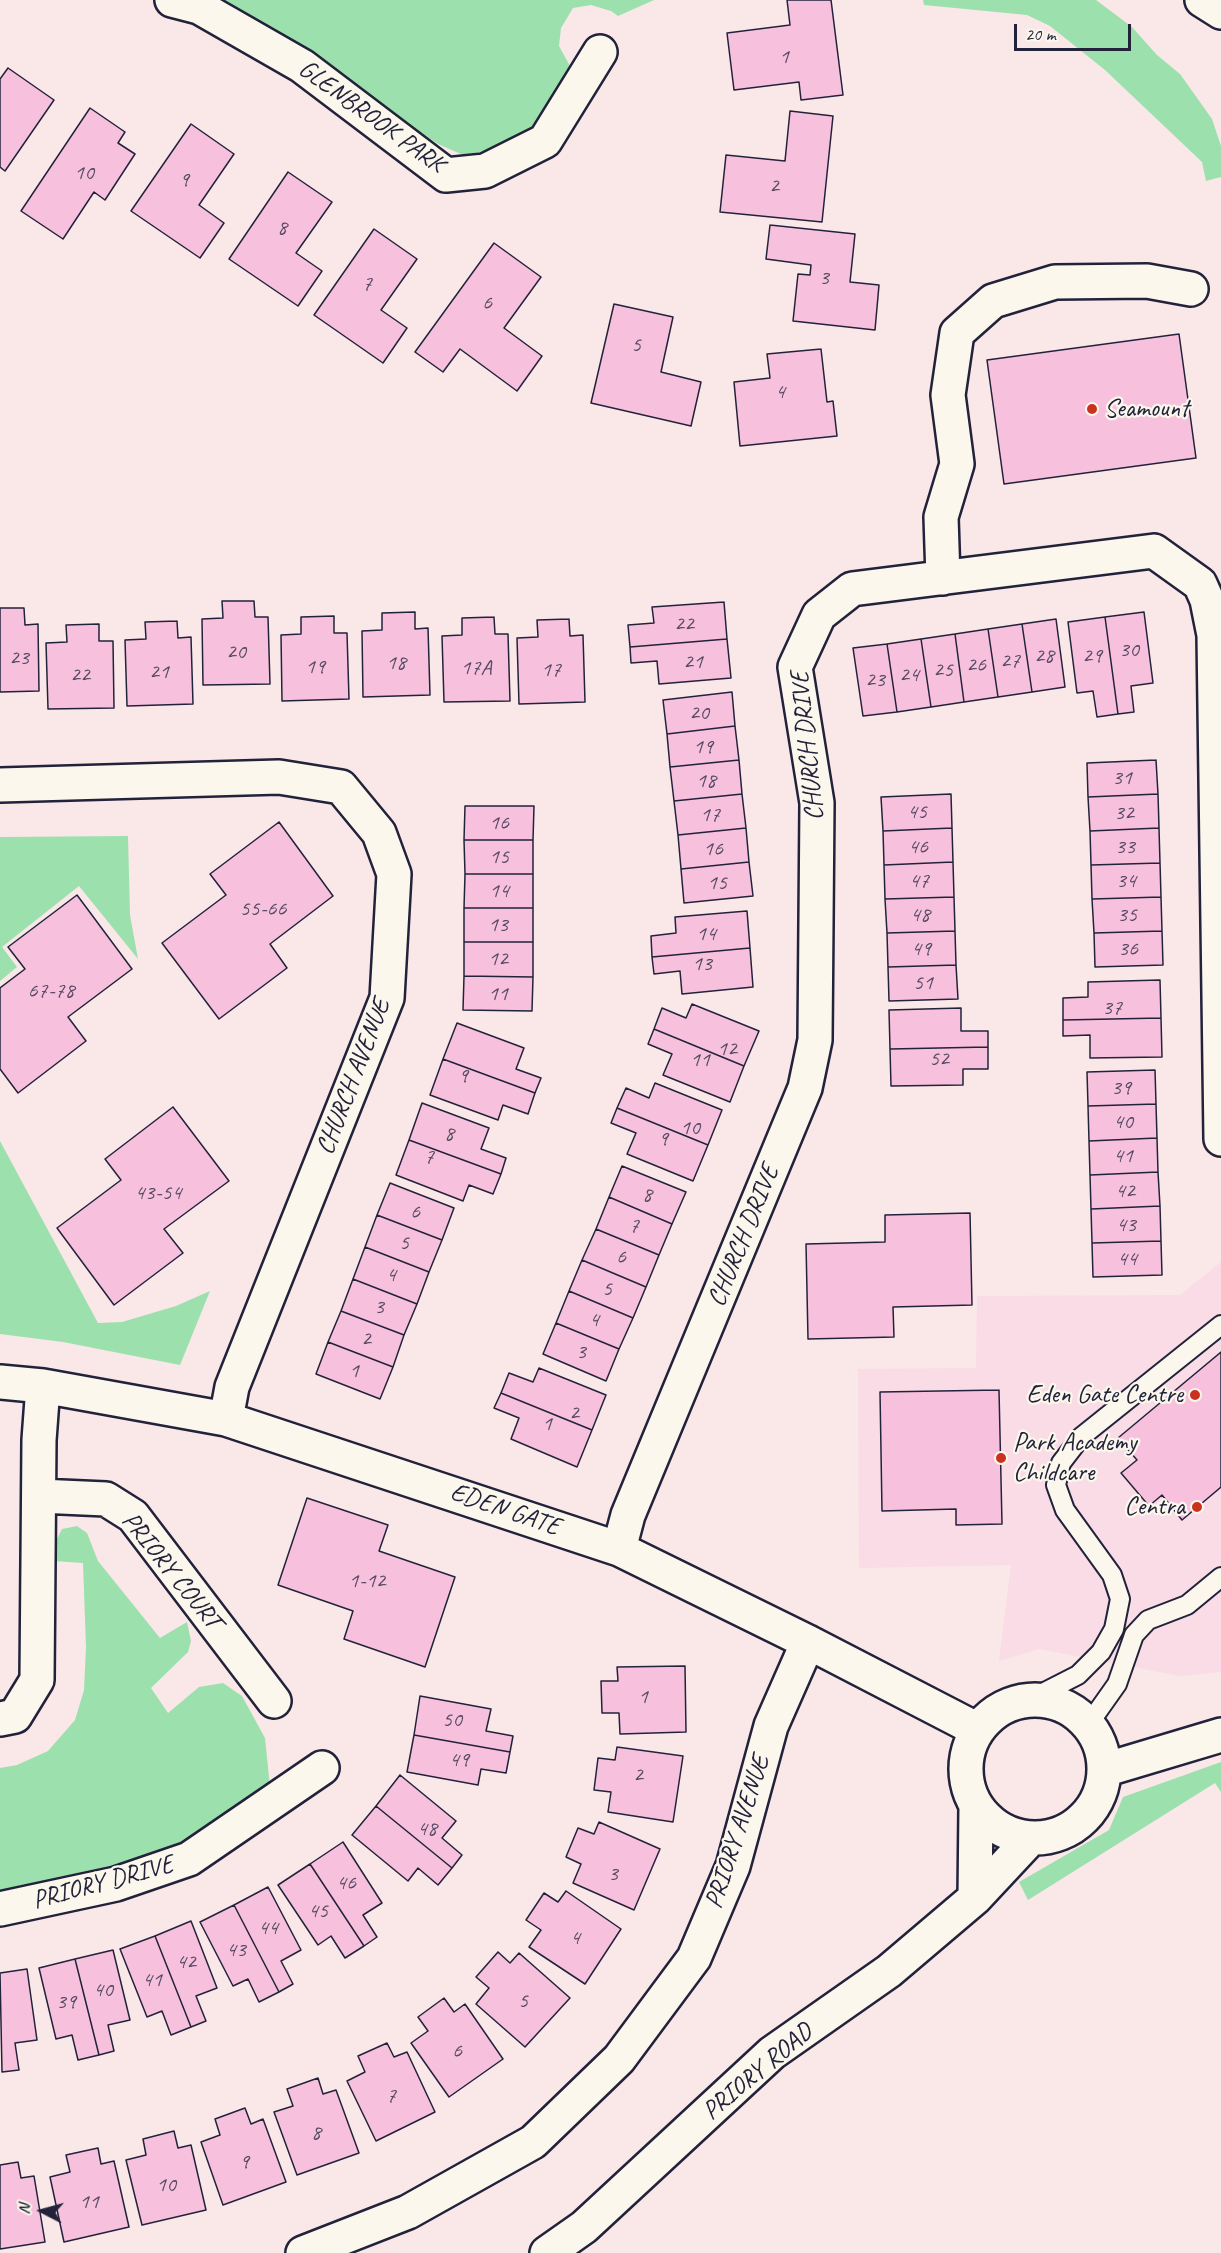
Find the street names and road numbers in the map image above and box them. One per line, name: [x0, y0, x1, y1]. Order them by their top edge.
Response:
street label: GLENBROOK PARK: [292, 54, 450, 180]
street label: CHURCH DRIVE: [785, 670, 831, 822]
street label: CHURCH AVENUE: [310, 995, 398, 1159]
street label: CHURCH DRIVE: [701, 1161, 787, 1311]
street label: EDEN GATE: [446, 1477, 564, 1543]
street label: PRIORY COURT: [114, 1506, 228, 1636]
street label: PRIORY AVENUE: [699, 1752, 777, 1912]
street label: PRIORY DRIVE: [29, 1849, 177, 1917]
street label: PRIORY ROAD: [697, 2017, 819, 2127]

